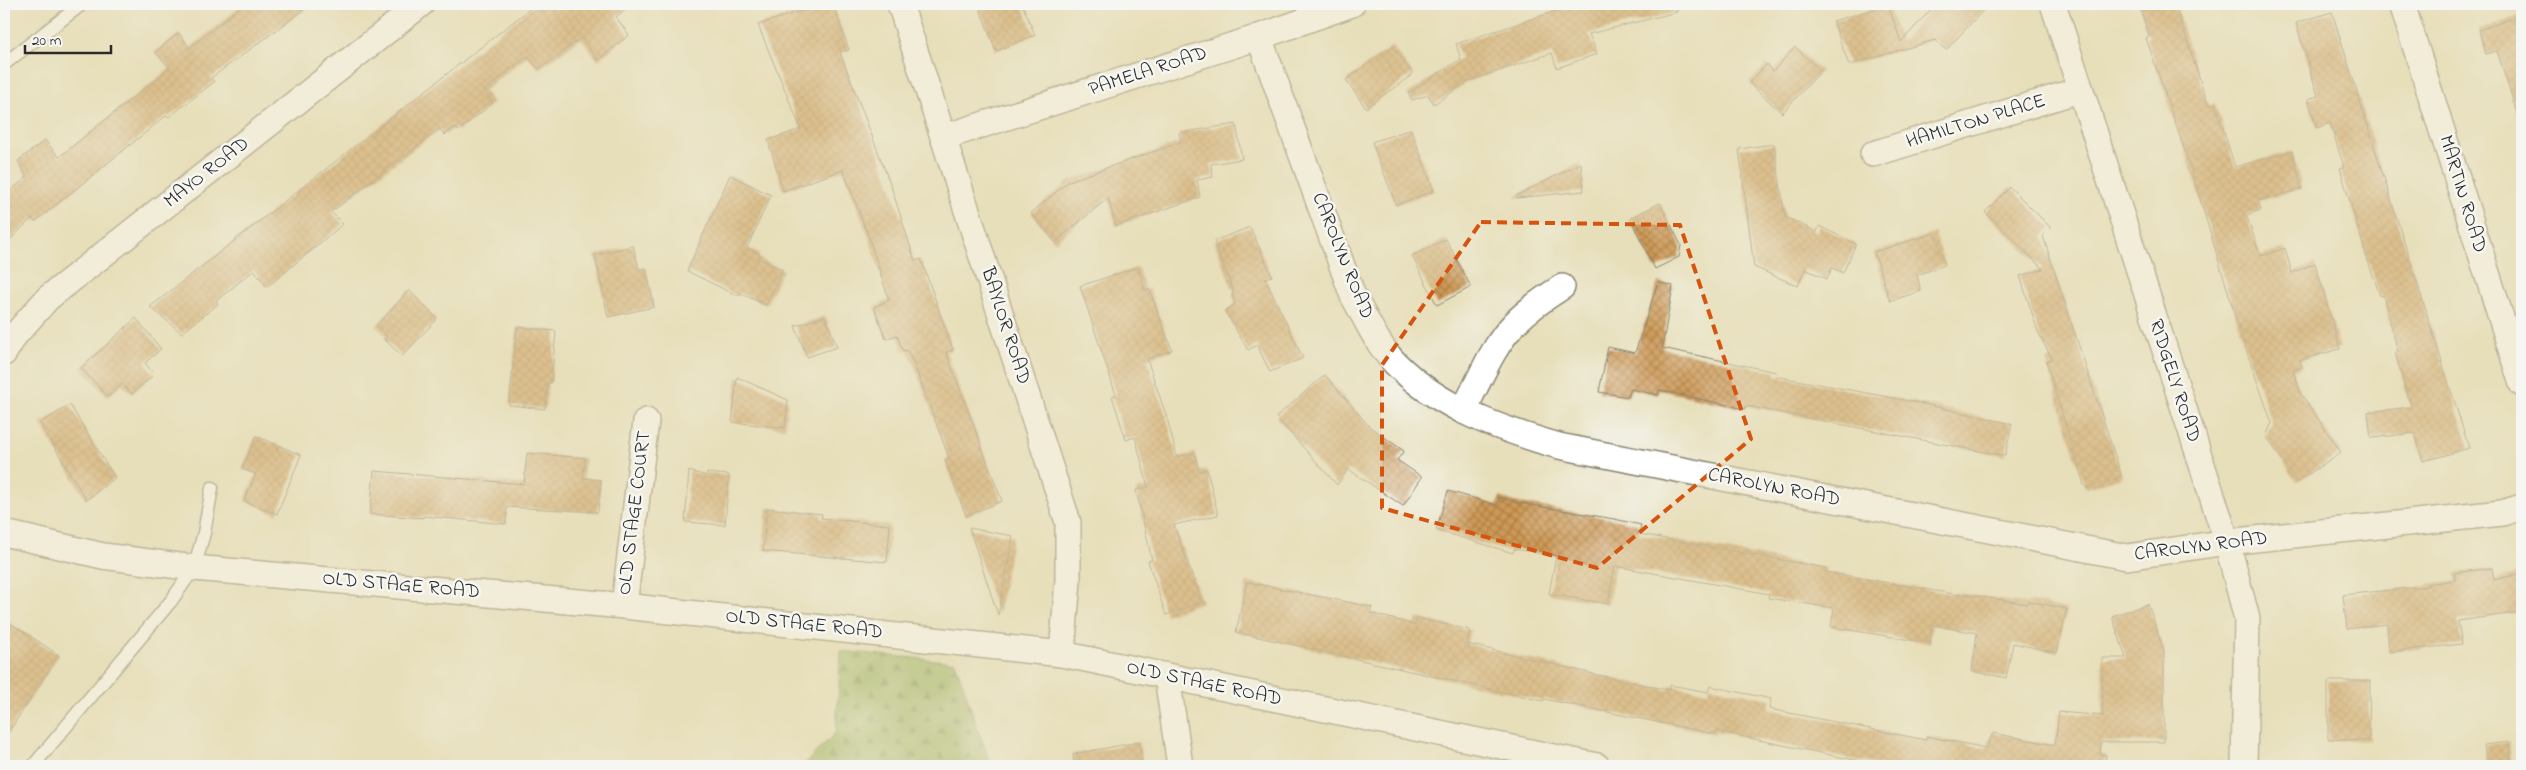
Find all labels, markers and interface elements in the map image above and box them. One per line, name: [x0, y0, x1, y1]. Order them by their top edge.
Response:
scale bar: [25, 22, 111, 54]
text: 20 m: [32, 30, 62, 52]
street label: PAMELA ROAD: [1085, 39, 1211, 105]
street label: HAMILTON PLACE: [1903, 87, 2049, 157]
street label: MAYO ROAD: [158, 130, 256, 216]
street label: MARTIN ROAD: [2430, 132, 2494, 256]
street label: CAROLYN ROAD: [1303, 188, 1381, 324]
street label: BAYLOR ROAD: [972, 263, 1038, 388]
street label: RIDGELY ROAD: [2140, 316, 2208, 446]
street label: OLD STAGE COURT: [611, 429, 659, 597]
street label: CAROLYN ROAD: [1705, 461, 1843, 515]
street label: CAROLYN ROAD: [2133, 524, 2269, 570]
street label: OLD STAGE ROAD: [321, 565, 481, 607]
street label: OLD STAGE ROAD: [724, 602, 884, 648]
street label: OLD STAGE ROAD: [1124, 653, 1284, 715]

